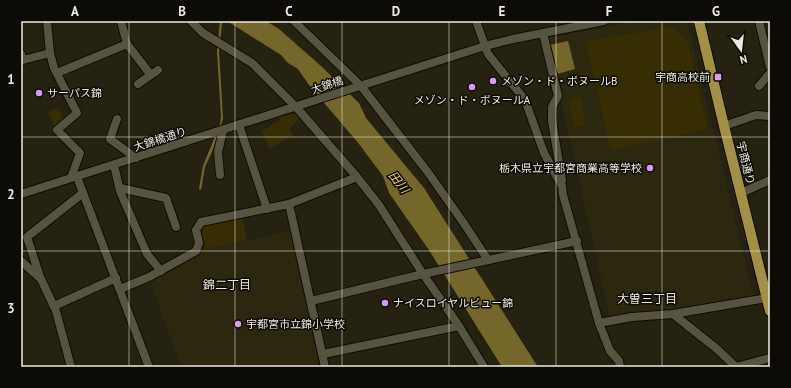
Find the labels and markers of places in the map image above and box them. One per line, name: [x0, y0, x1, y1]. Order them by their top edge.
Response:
place label: 宇商高校前: [655, 70, 710, 84]
marker: 宇商高校前: [713, 72, 723, 82]
place label: メゾン・ド・ボヌールB: [501, 74, 617, 88]
marker: メゾン・ド・ボヌールB: [488, 76, 498, 86]
marker: メゾン・ド・ボヌールA: [467, 82, 477, 92]
place label: サーパス錦: [47, 86, 102, 100]
marker: サーパス錦: [34, 88, 44, 98]
place label: メゾン・ド・ボヌールA: [414, 93, 531, 107]
place label: 栃木県立宇都宮商業高等学校: [499, 161, 642, 175]
marker: 栃木県立宇都宮商業高等学校: [645, 163, 655, 173]
place label: ナイスロイヤルビュー錦: [393, 296, 513, 310]
marker: ナイスロイヤルビュー錦: [380, 298, 390, 308]
place label: 宇都宮市立錦小学校: [246, 317, 345, 331]
marker: 宇都宮市立錦小学校: [233, 319, 243, 329]

